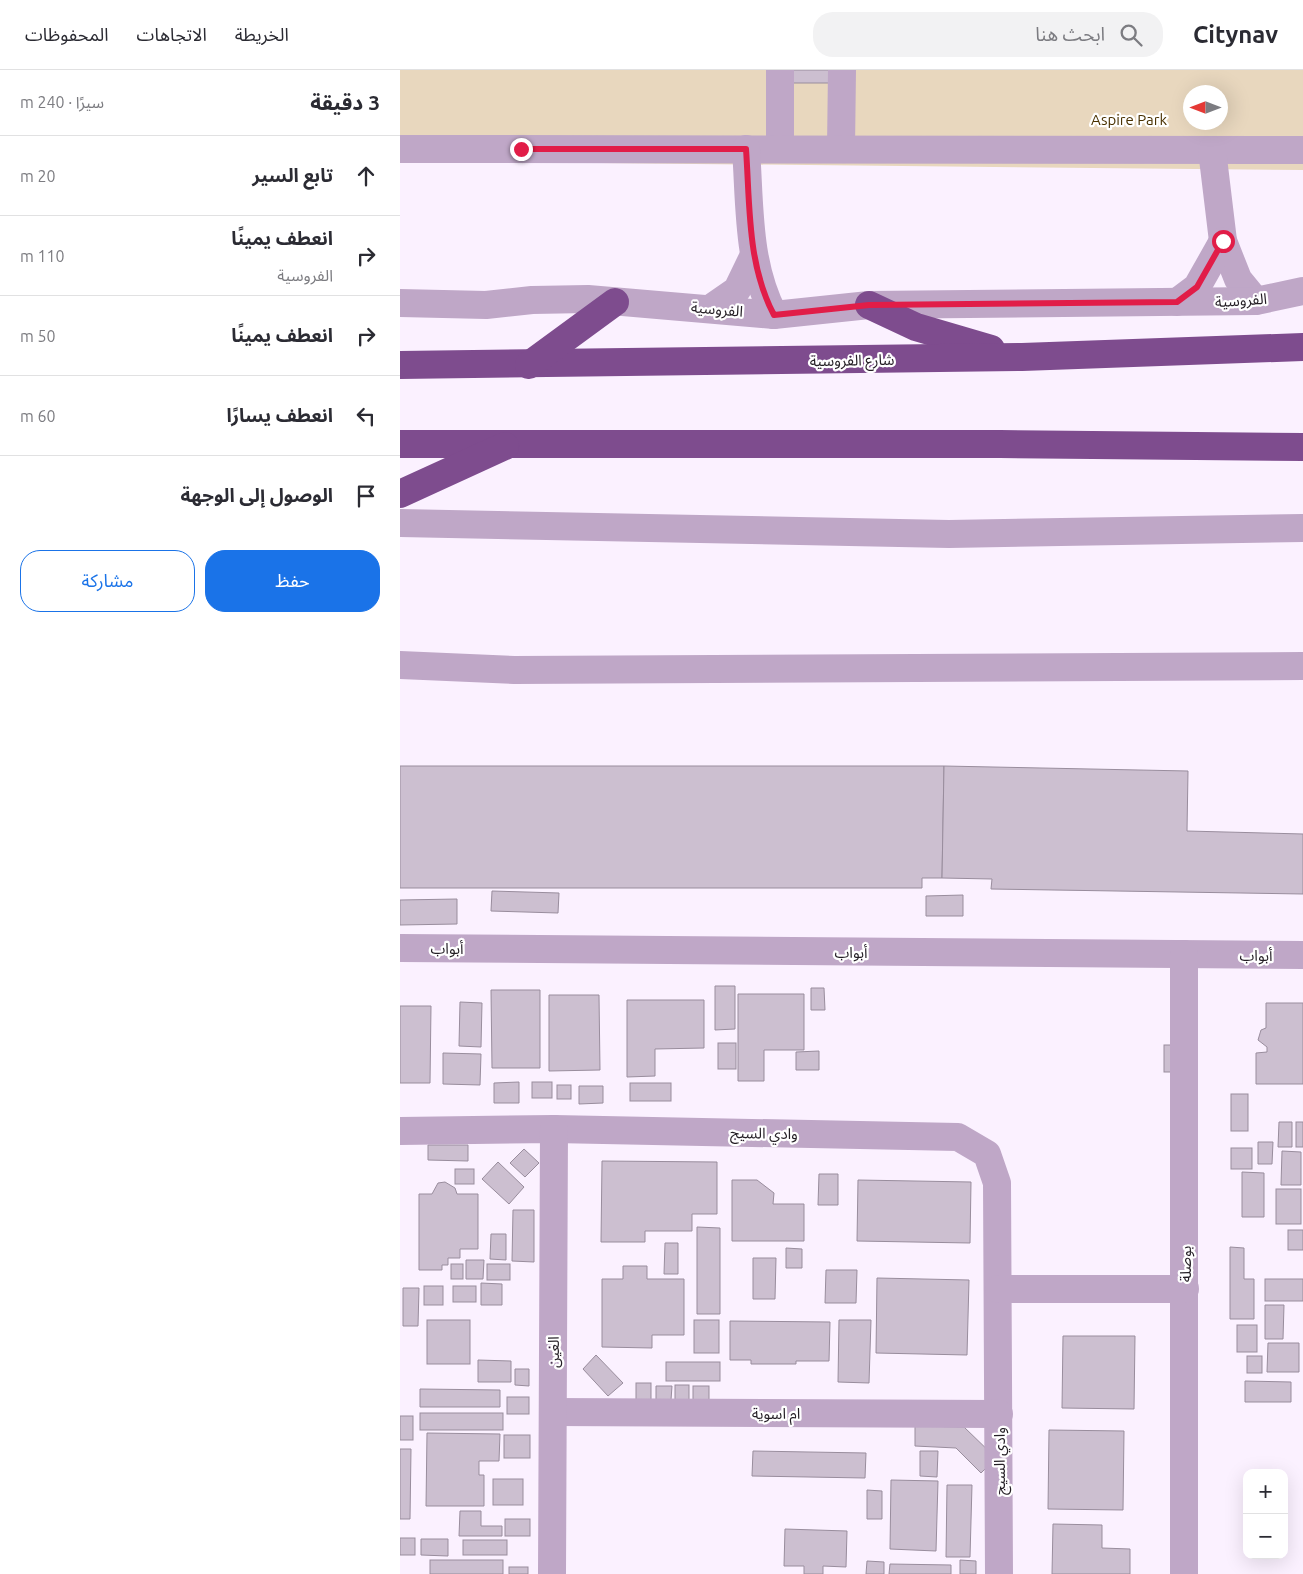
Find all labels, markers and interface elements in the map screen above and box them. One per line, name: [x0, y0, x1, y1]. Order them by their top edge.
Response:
search box: [813, 12, 1163, 57]
icon: search: [1117, 21, 1145, 49]
text: Citynav: [1193, 21, 1278, 48]
text: ابحث هنا: [1035, 23, 1105, 45]
text: المحفوظات: [25, 24, 109, 44]
text: الاتجاهات: [137, 24, 207, 44]
text: الخريطة: [235, 24, 289, 44]
north arrow: [1183, 85, 1228, 130]
text: 3 دقيقة: [310, 90, 380, 114]
text: سيرًا · 240 m: [20, 93, 104, 111]
park label: Aspire Park: [1091, 111, 1167, 128]
route end: [510, 138, 533, 161]
icon: ahead: [352, 162, 380, 190]
text: تابع السير: [252, 164, 333, 186]
text: 20 m: [20, 167, 56, 185]
text: انعطف يمينًا: [231, 227, 333, 249]
route start: [1212, 230, 1235, 253]
icon: right: [352, 242, 380, 270]
text: 110 m: [20, 247, 65, 265]
text: الفروسية: [277, 266, 333, 284]
street label: الفروسية: [1214, 290, 1268, 311]
street label: الفروسية: [690, 298, 744, 321]
icon: right: [352, 322, 380, 350]
text: انعطف يمينًا: [231, 324, 333, 346]
text: 50 m: [20, 327, 56, 345]
street label: شارع الفروسية: [809, 351, 895, 373]
icon: left: [352, 402, 380, 430]
text: انعطف يسارًا: [226, 404, 333, 426]
text: 60 m: [20, 407, 56, 425]
icon: arrive: [352, 482, 380, 510]
text: الوصول إلى الوجهة: [181, 484, 333, 506]
button: مشاركة: [20, 550, 195, 612]
button: حفظ: [205, 550, 380, 612]
street label: أبواب: [430, 940, 464, 958]
street label: أبواب: [834, 944, 868, 962]
street label: أبواب: [1239, 947, 1273, 965]
street label: وادي السيج: [730, 1124, 798, 1146]
street label: بوصلة: [1177, 1246, 1195, 1282]
street label: الغين: [545, 1336, 563, 1368]
street label: ام اسوية: [752, 1405, 800, 1425]
street label: وادي السيج: [991, 1427, 1012, 1495]
map controls: [1243, 1469, 1288, 1559]
button: +: [1243, 1469, 1288, 1514]
button: −: [1243, 1514, 1288, 1559]

